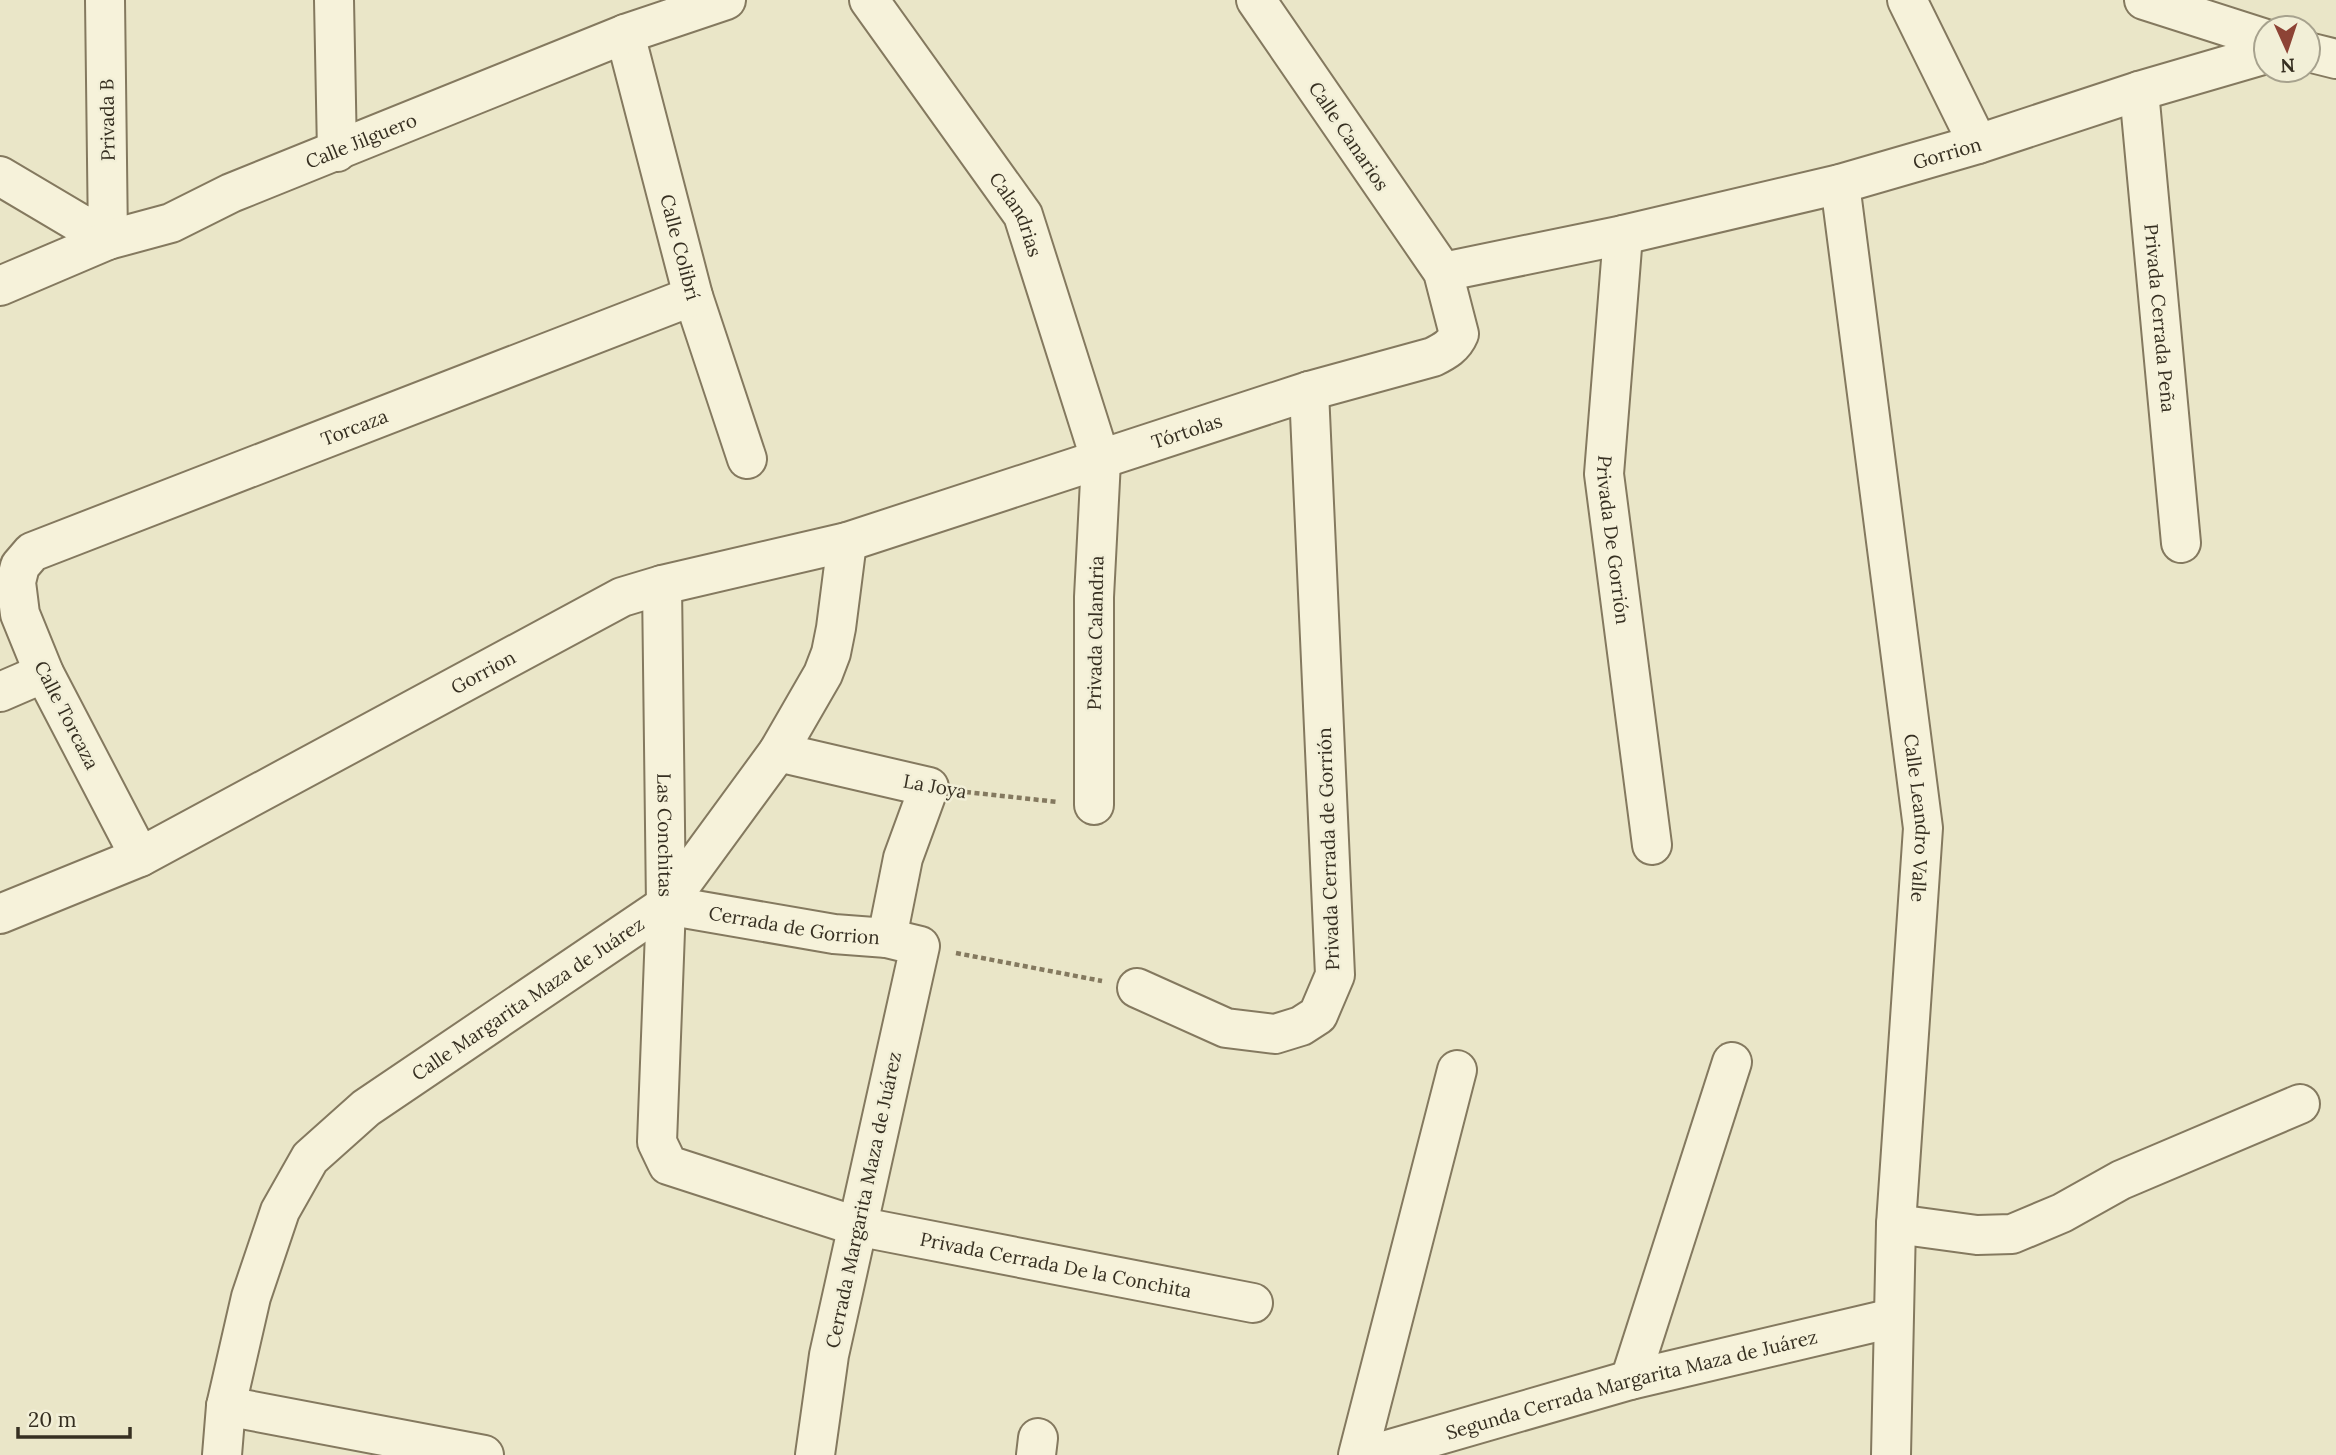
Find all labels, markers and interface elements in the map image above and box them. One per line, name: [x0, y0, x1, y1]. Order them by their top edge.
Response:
north arrow: [2252, 14, 2322, 84]
text: N: [2280, 54, 2296, 78]
street label: Calle Canarios: [1304, 77, 1394, 195]
street label: Privada B: [94, 78, 120, 161]
street label: Calle Jilguero: [302, 107, 420, 174]
street label: Gorrion: [1910, 132, 1984, 174]
street label: Calandrias: [984, 167, 1048, 260]
street label: Calle Colibrí: [655, 192, 705, 303]
street label: Privada Cerrada Peña: [2139, 223, 2181, 414]
street label: Torcaza: [317, 403, 391, 451]
street label: Tórtolas: [1148, 408, 1225, 454]
street label: Privada De Gorrión: [1592, 454, 1635, 626]
street label: Privada Calandria: [1082, 555, 1108, 711]
street label: Gorrion: [447, 645, 520, 699]
street label: Calle Torcaza: [29, 657, 105, 773]
street label: Privada Cerrada de Gorrión: [1312, 727, 1344, 971]
street label: Calle Leandro Valle: [1899, 732, 1935, 903]
street label: La Joya: [901, 769, 969, 803]
street label: Las Conchitas: [652, 773, 678, 897]
street label: Cerrada de Gorrion: [707, 901, 881, 949]
street label: Calle Margarita Maza de Juárez: [407, 911, 649, 1086]
street label: Cerrada Margarita Maza de Juárez: [820, 1050, 906, 1350]
street label: Privada Cerrada De la Conchita: [918, 1227, 1194, 1303]
street label: Segunda Cerrada Margarita Maza de Juárez: [1443, 1324, 1820, 1445]
scale bar: [18, 1396, 130, 1440]
text: 20 m: [28, 1406, 77, 1433]

